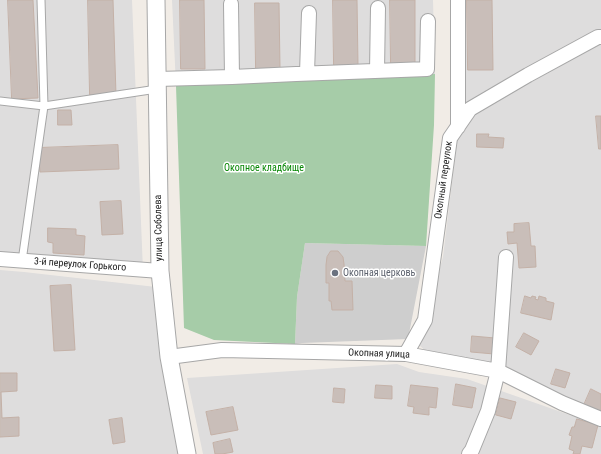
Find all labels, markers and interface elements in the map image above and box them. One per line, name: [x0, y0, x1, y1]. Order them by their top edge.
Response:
street label: Окопный переулок: [433, 140, 455, 220]
park label: Окопное кладбище: [224, 162, 304, 174]
street label: улица Соболева: [152, 195, 166, 261]
street label: 3-й переулок Горького: [34, 256, 126, 274]
place label: Окопная церковь: [343, 267, 415, 279]
marker: Окопная церковь: [330, 268, 340, 278]
street label: Окопная улица: [348, 347, 410, 361]

